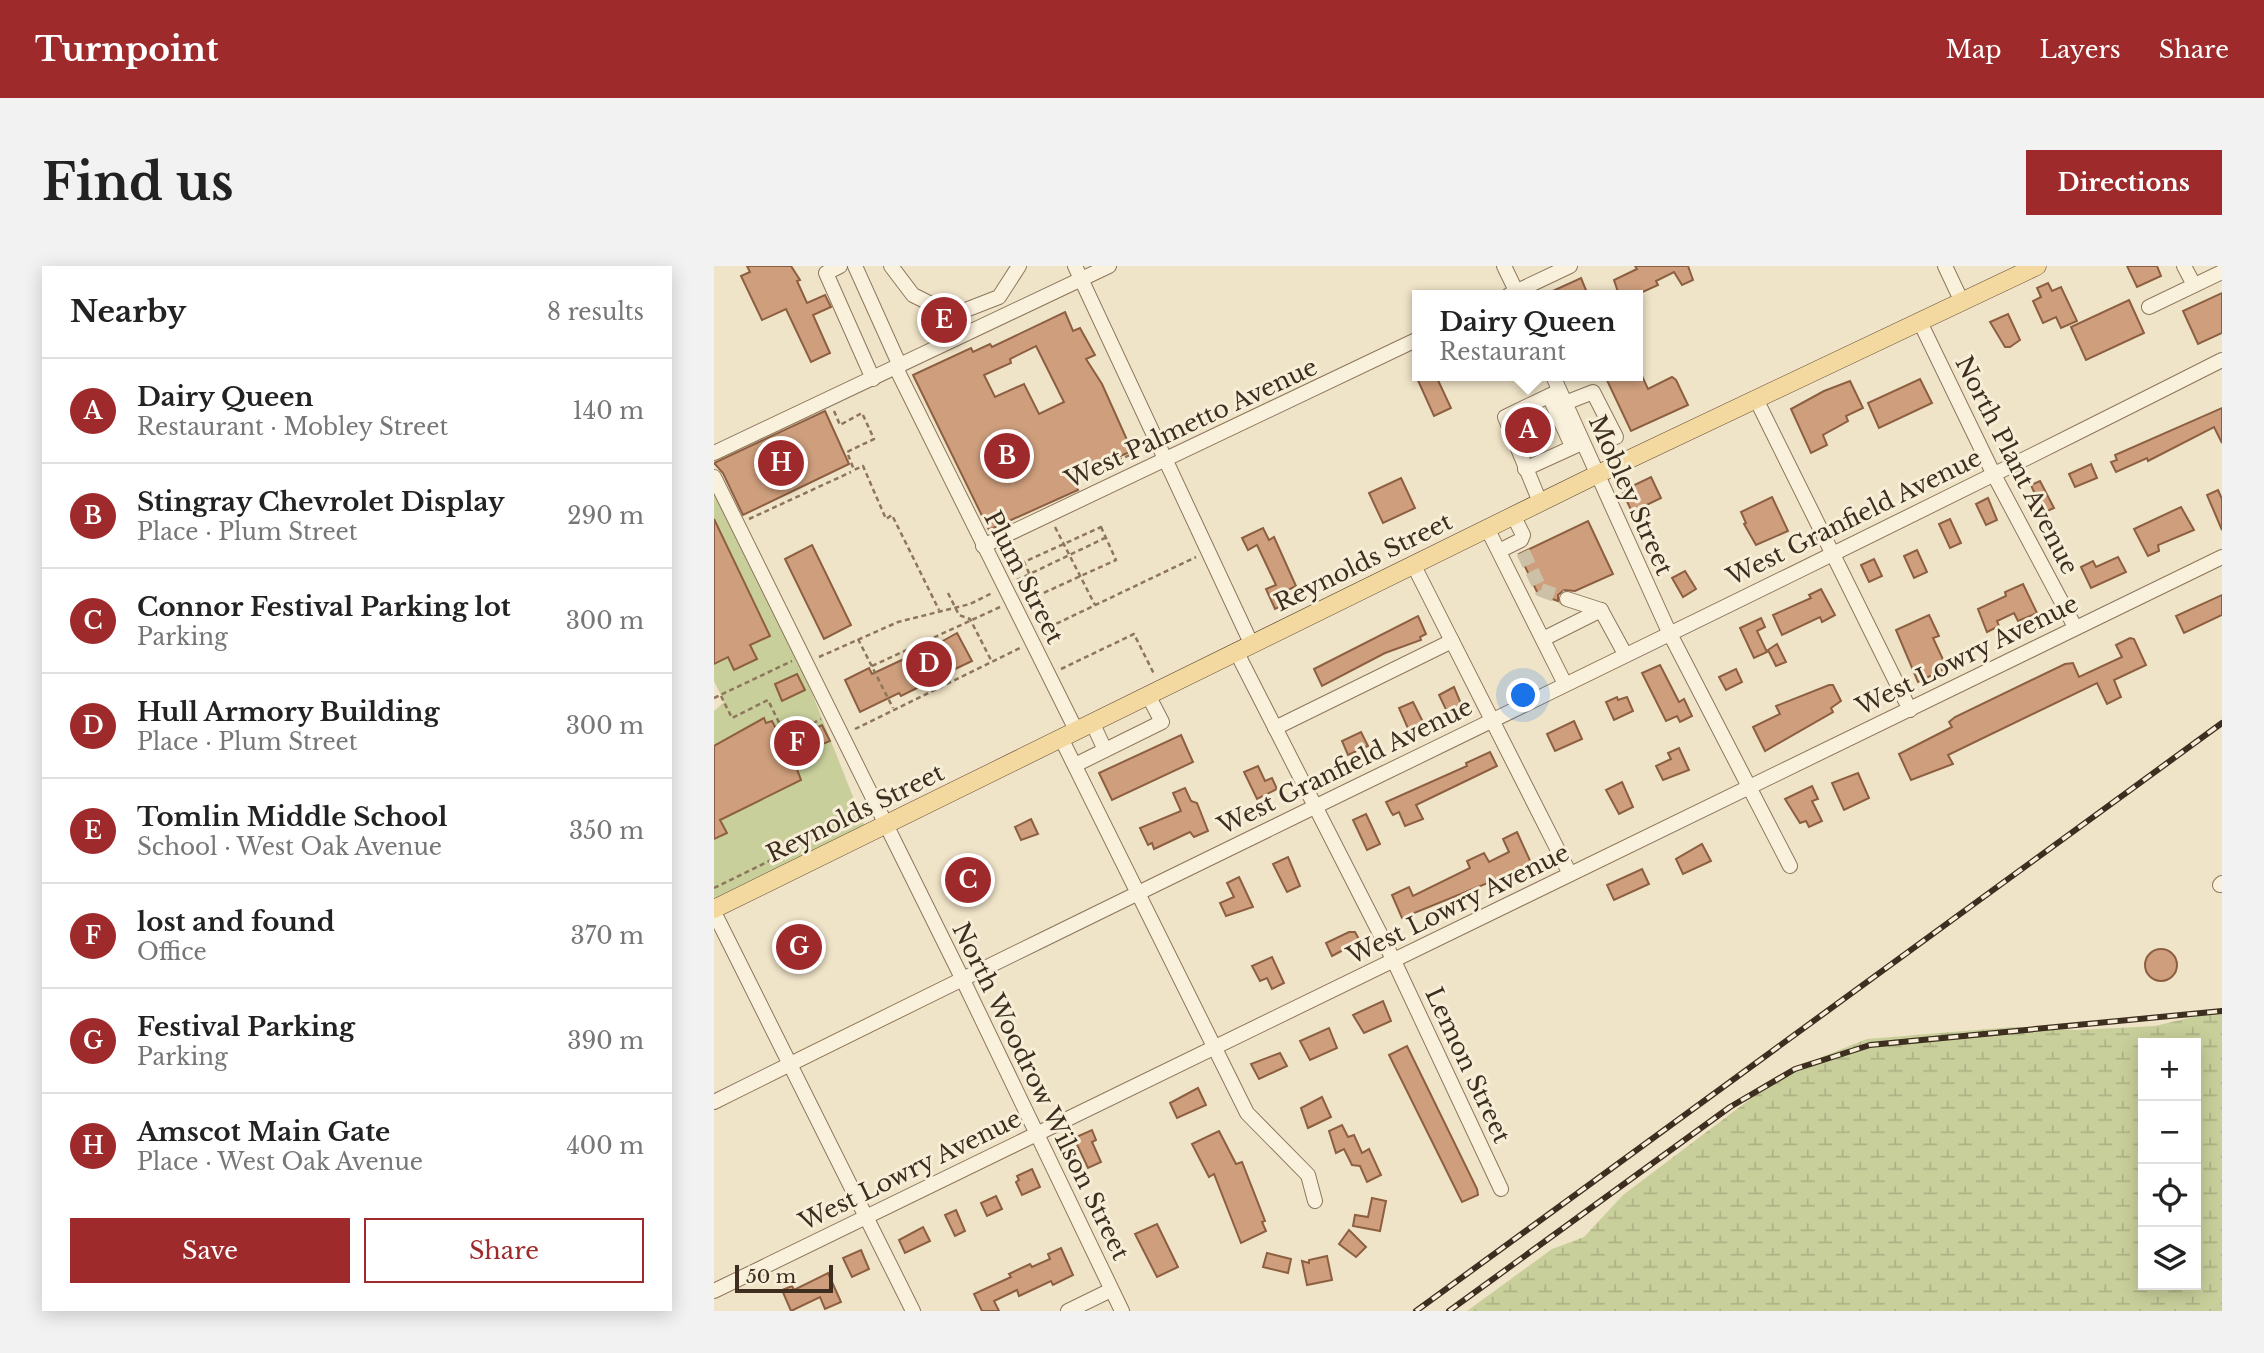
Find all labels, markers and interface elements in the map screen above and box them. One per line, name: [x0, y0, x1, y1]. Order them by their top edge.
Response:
text: Turnpoint: [35, 29, 219, 70]
text: Map: [1946, 35, 2002, 64]
text: Layers: [2040, 35, 2121, 64]
text: Share: [2159, 35, 2229, 64]
button: Directions: [2026, 150, 2222, 215]
text: Find us: [42, 152, 234, 213]
popup: [1412, 290, 1643, 381]
text: Nearby: [70, 293, 186, 330]
pin: E: [921, 294, 967, 346]
text: 8 results: [547, 298, 644, 326]
text: Dairy Queen: [1439, 306, 1616, 338]
text: Restaurant: [1439, 338, 1566, 366]
street label: North Plant Avenue: [1949, 351, 2085, 579]
street label: West Palmetto Avenue: [1059, 352, 1322, 495]
text: Dairy Queen: [137, 381, 313, 413]
text: A: [84, 397, 102, 425]
text: 140 m: [573, 397, 644, 425]
pin: A: [1505, 404, 1551, 456]
street label: Mobley Street: [1583, 411, 1679, 579]
text: Restaurant · Mobley Street: [137, 413, 448, 441]
pin: B: [984, 430, 1030, 482]
pin: H: [758, 437, 804, 489]
street label: West Granfield Avenue: [1721, 443, 1986, 592]
text: Stingray Chevrolet Display: [137, 486, 504, 518]
text: B: [84, 502, 102, 530]
text: 290 m: [567, 502, 644, 530]
street label: Plum Street: [978, 506, 1070, 648]
street label: Reynolds Street: [1270, 507, 1456, 617]
text: Place · Plum Street: [137, 518, 357, 546]
street label: West Lowry Avenue: [1850, 589, 2083, 722]
text: Connor Festival Parking lot: [137, 591, 511, 623]
text: C: [84, 607, 102, 635]
text: 300 m: [566, 607, 644, 635]
text: Parking: [137, 623, 228, 651]
pin: D: [906, 638, 952, 690]
your location: [1506, 678, 1540, 712]
street label: West Granfield Avenue: [1212, 692, 1477, 841]
text: Hull Armory Building: [137, 696, 439, 728]
text: D: [82, 712, 104, 740]
text: 300 m: [566, 712, 644, 740]
pin: F: [774, 717, 820, 769]
text: Place · Plum Street: [137, 728, 357, 756]
street label: Reynolds Street: [762, 758, 948, 868]
text: Tomlin Middle School: [137, 801, 447, 833]
text: E: [84, 817, 102, 845]
text: 350 m: [569, 817, 644, 845]
text: School · West Oak Avenue: [137, 833, 442, 861]
street label: West Lowry Avenue: [1341, 838, 1574, 971]
pin: C: [945, 854, 991, 906]
text: lost and found: [137, 906, 335, 938]
street label: North Woodrow Wilson Street: [946, 918, 1136, 1264]
pin: G: [776, 921, 822, 973]
text: F: [85, 922, 101, 950]
text: 370 m: [571, 922, 644, 950]
text: Office: [137, 938, 207, 966]
street label: Lemon Street: [1419, 983, 1517, 1147]
text: Festival Parking: [137, 1011, 355, 1043]
text: G: [83, 1027, 103, 1055]
text: 390 m: [567, 1027, 644, 1055]
map controls: [2138, 1038, 2201, 1290]
button: +: [2138, 1038, 2201, 1101]
text: Parking: [137, 1043, 228, 1071]
button: −: [2138, 1101, 2201, 1164]
street label: West Lowry Avenue: [793, 1104, 1026, 1237]
text: Amscot Main Gate: [137, 1116, 390, 1148]
text: H: [82, 1132, 104, 1160]
text: 400 m: [566, 1132, 644, 1160]
text: Place · West Oak Avenue: [137, 1148, 423, 1176]
button: locate: [2138, 1164, 2201, 1227]
button: Save: [70, 1218, 350, 1283]
button: Share: [364, 1218, 644, 1283]
button: layers: [2138, 1227, 2201, 1290]
scale bar: [735, 1262, 833, 1294]
text: 50 m: [746, 1265, 796, 1288]

